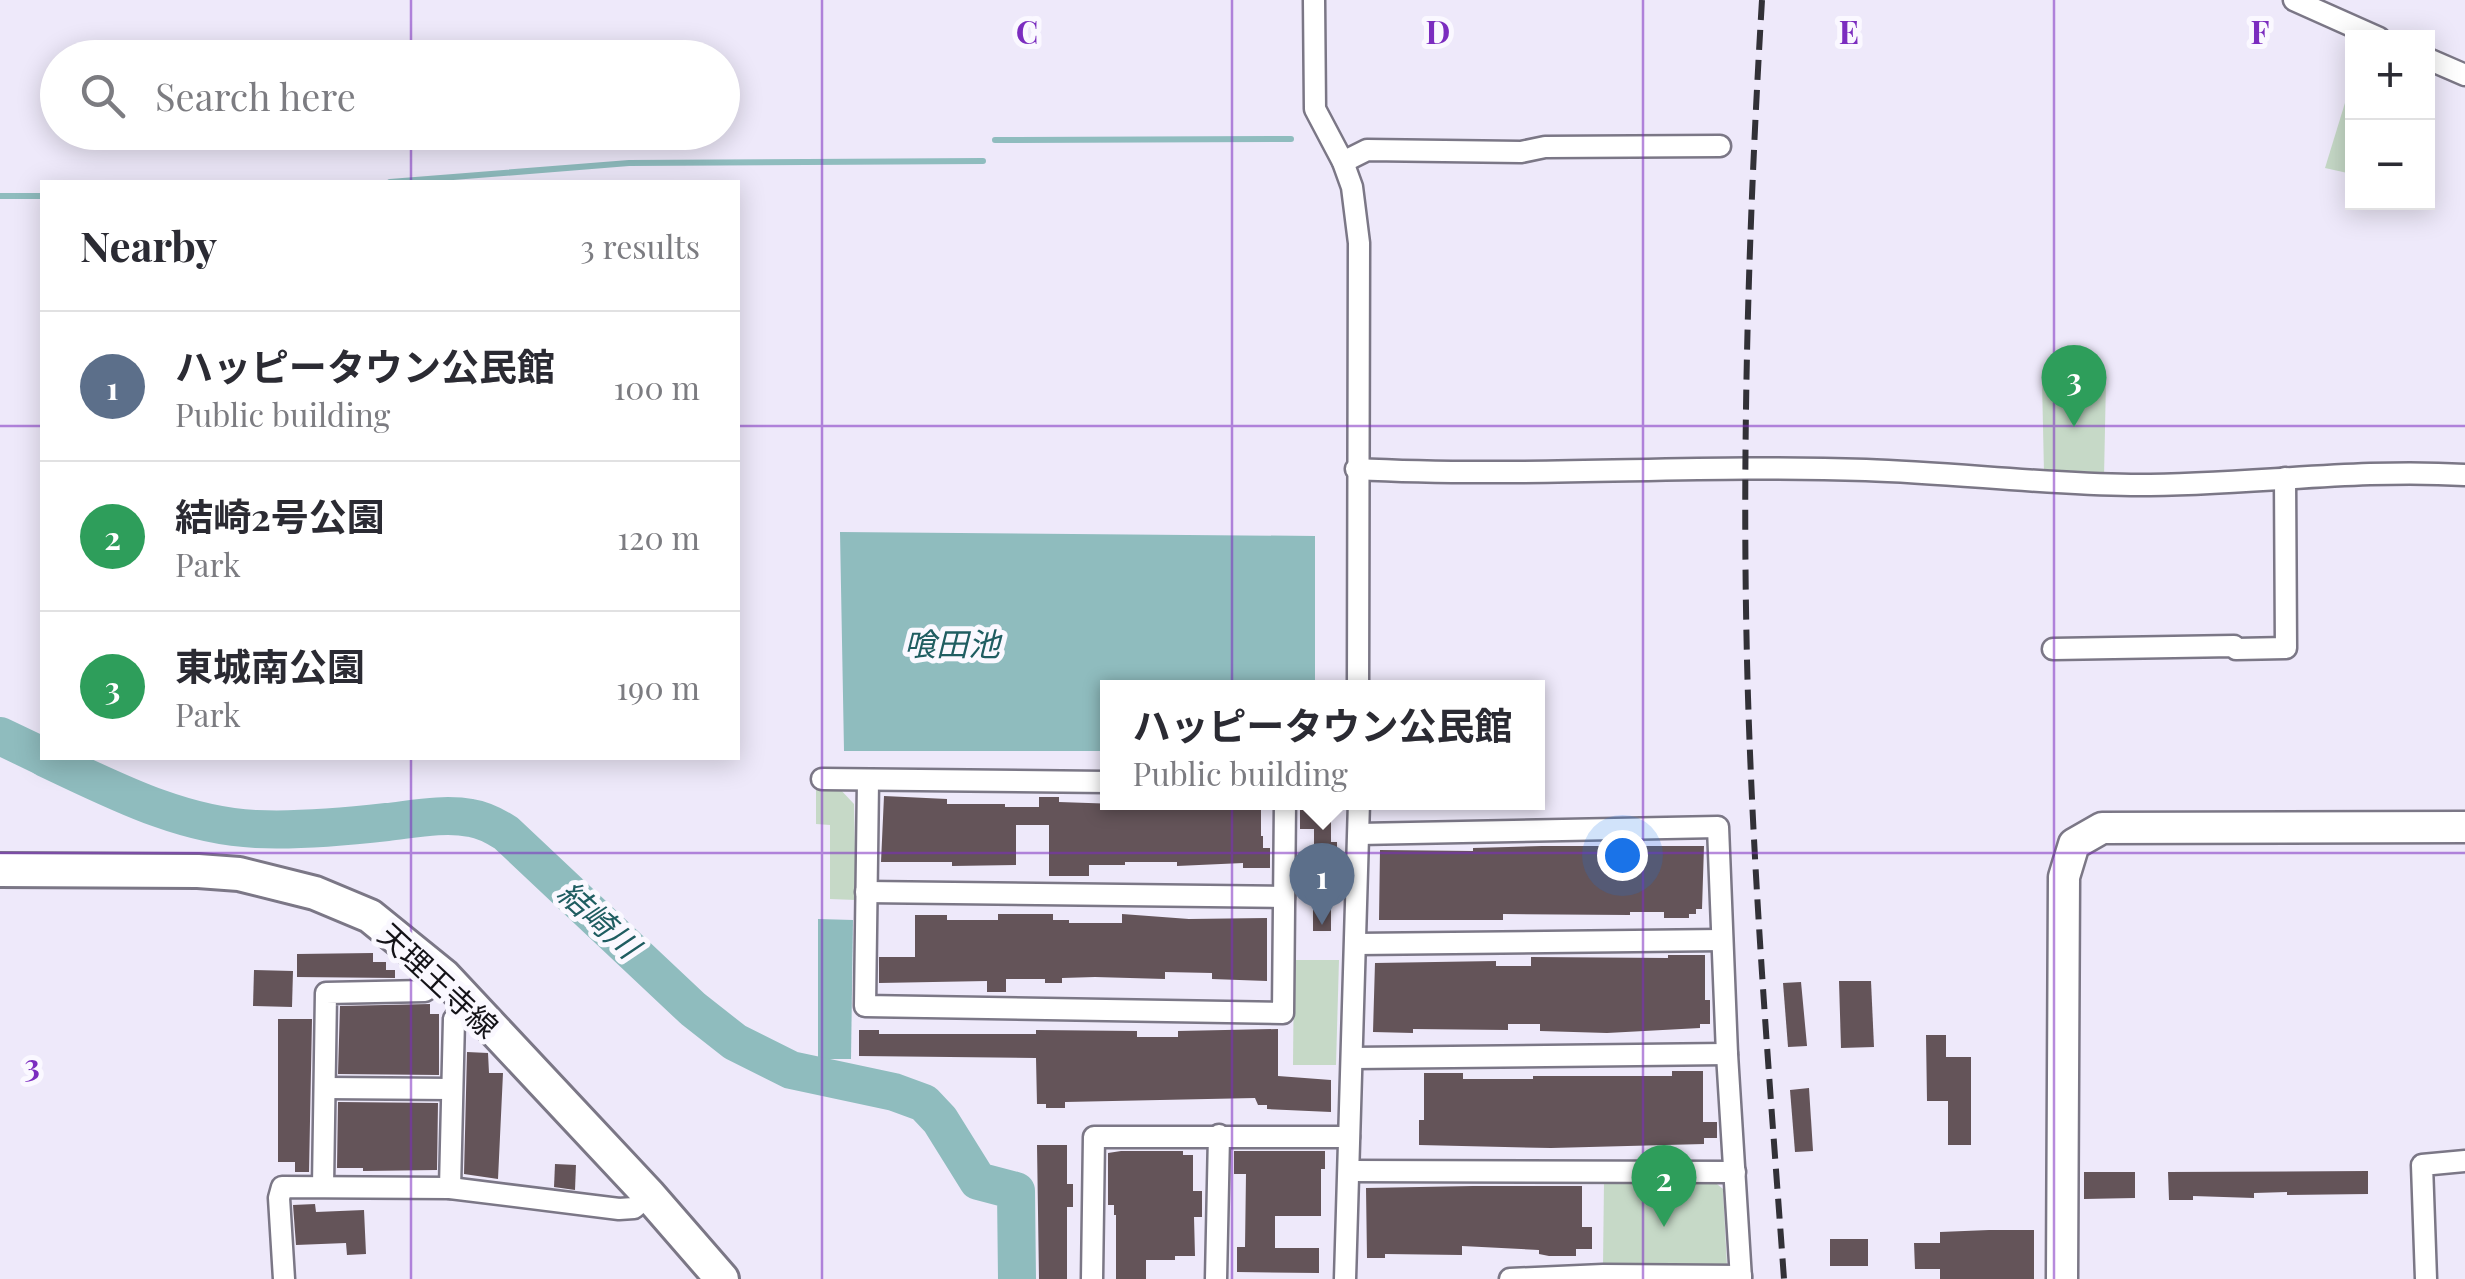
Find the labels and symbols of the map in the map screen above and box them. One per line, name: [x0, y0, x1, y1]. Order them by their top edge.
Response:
text: C: [1016, 9, 1038, 52]
text: D: [1426, 9, 1450, 52]
text: E: [1839, 9, 1859, 52]
text: F: [2251, 9, 2270, 52]
pin: 3: [2042, 344, 2106, 427]
water label: 喰田池: [904, 621, 1003, 664]
your location: [1597, 830, 1648, 881]
pin: 1: [1290, 842, 1354, 925]
water label: 結崎川: [550, 870, 652, 968]
street label: 天理王寺線: [371, 914, 507, 1046]
text: 3: [24, 1042, 40, 1085]
pin: 2: [1632, 1144, 1696, 1227]

